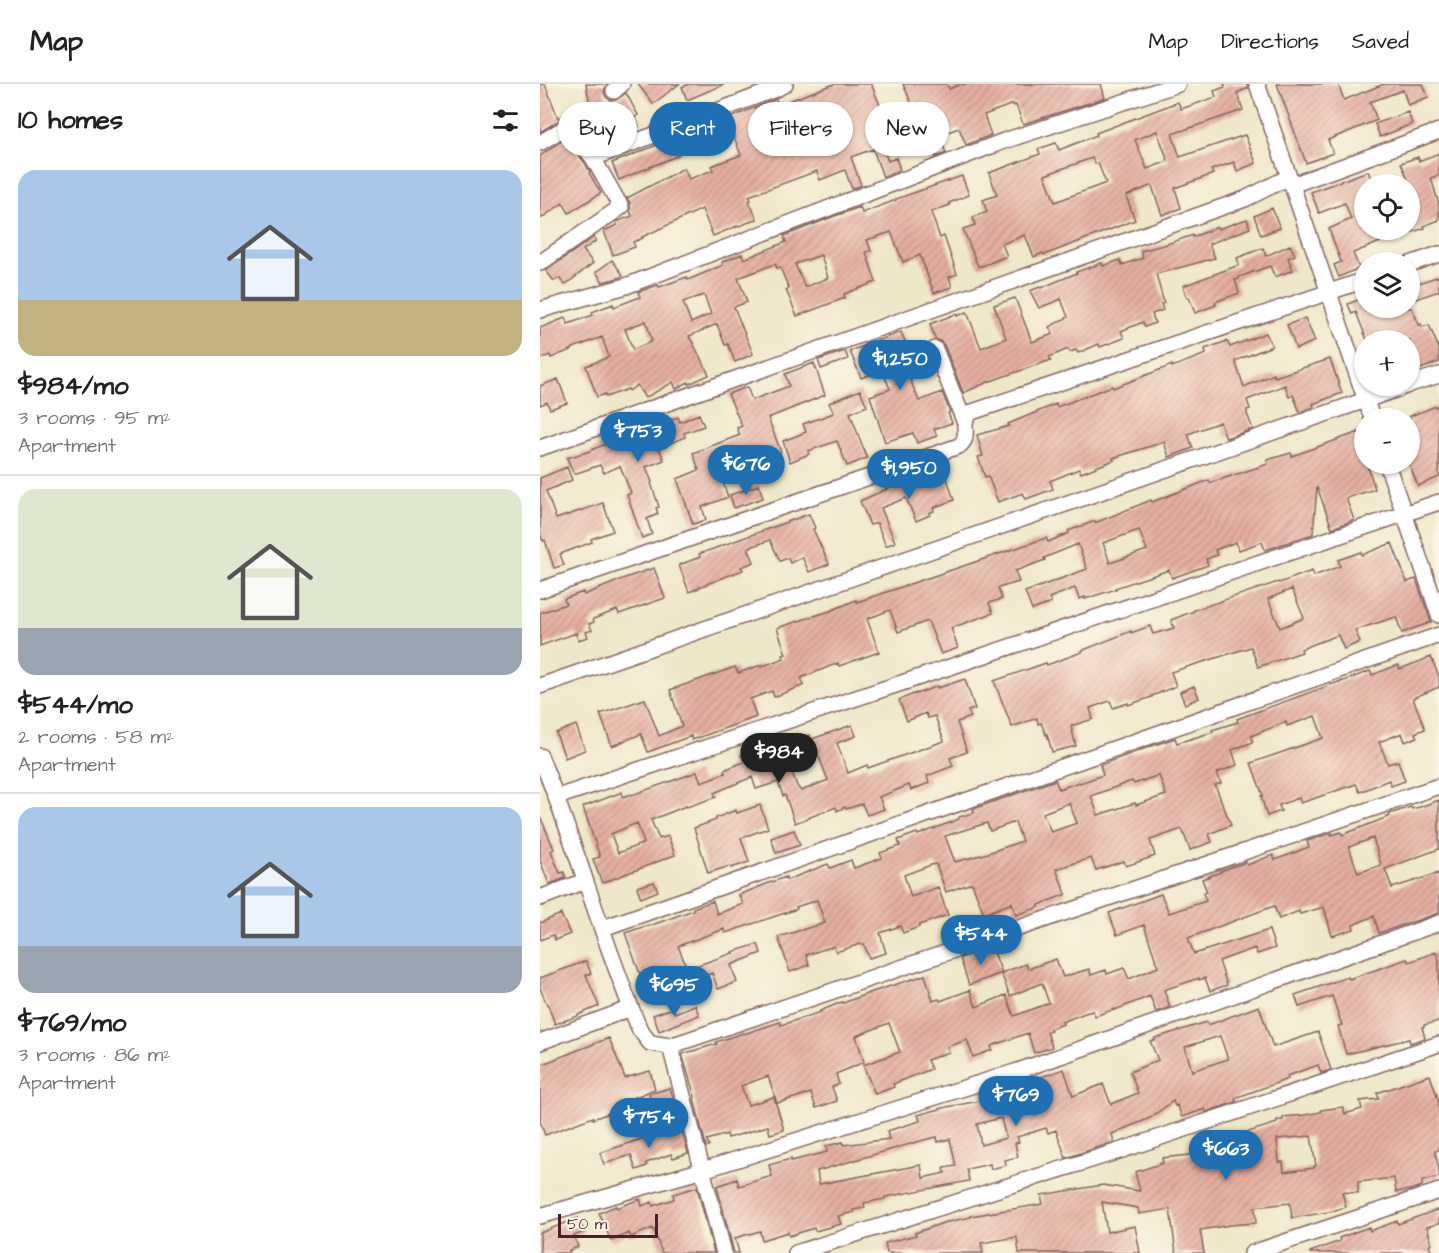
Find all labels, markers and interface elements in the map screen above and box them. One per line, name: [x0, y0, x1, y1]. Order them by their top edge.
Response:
text: Map: [30, 22, 83, 61]
text: Map: [1148, 27, 1188, 56]
text: Directions: [1221, 27, 1319, 56]
text: Saved: [1352, 27, 1409, 56]
text: 10 homes: [18, 102, 123, 138]
chip: Buy: [558, 102, 637, 156]
chip: Rent: [649, 102, 736, 156]
chip: Filters: [748, 102, 853, 156]
chip: New: [865, 102, 949, 156]
icon: filters: [489, 104, 522, 137]
map controls: [1354, 174, 1420, 474]
button: locate: [1354, 174, 1420, 240]
icon: home: [216, 209, 324, 317]
button: layers: [1354, 252, 1420, 318]
button: +: [1354, 330, 1420, 396]
pin: $1,250: [851, 340, 949, 391]
text: $1,250: [872, 345, 928, 373]
text: $984/mo: [18, 368, 129, 404]
text: 3 rooms · 95 m²: [18, 404, 171, 432]
button: −: [1354, 408, 1420, 474]
pin: $753: [602, 412, 674, 463]
text: $753: [614, 417, 662, 445]
text: Apartment: [18, 432, 116, 460]
pin: $676: [710, 445, 782, 496]
pin: $1,950: [860, 449, 958, 500]
text: $676: [722, 450, 770, 478]
text: $1,950: [881, 454, 937, 482]
icon: home: [216, 528, 324, 636]
text: $544/mo: [18, 687, 133, 723]
text: 2 rooms · 58 m²: [18, 723, 174, 751]
pin: $984: [743, 733, 815, 784]
text: $984: [754, 738, 804, 766]
text: Apartment: [18, 751, 116, 779]
icon: home: [216, 846, 324, 954]
pin: $544: [945, 915, 1017, 966]
text: $544: [955, 920, 1007, 948]
pin: $695: [638, 966, 710, 1017]
text: $695: [649, 971, 699, 999]
text: $769/mo: [18, 1005, 126, 1041]
text: 3 rooms · 86 m²: [18, 1041, 171, 1069]
text: Apartment: [18, 1069, 116, 1097]
pin: $769: [980, 1076, 1052, 1127]
text: $769: [992, 1081, 1040, 1109]
pin: $754: [613, 1098, 685, 1149]
text: $754: [623, 1103, 675, 1131]
pin: $663: [1190, 1130, 1262, 1181]
text: $663: [1203, 1135, 1249, 1163]
scale bar: [558, 1211, 658, 1238]
text: 50 m: [567, 1213, 607, 1235]

